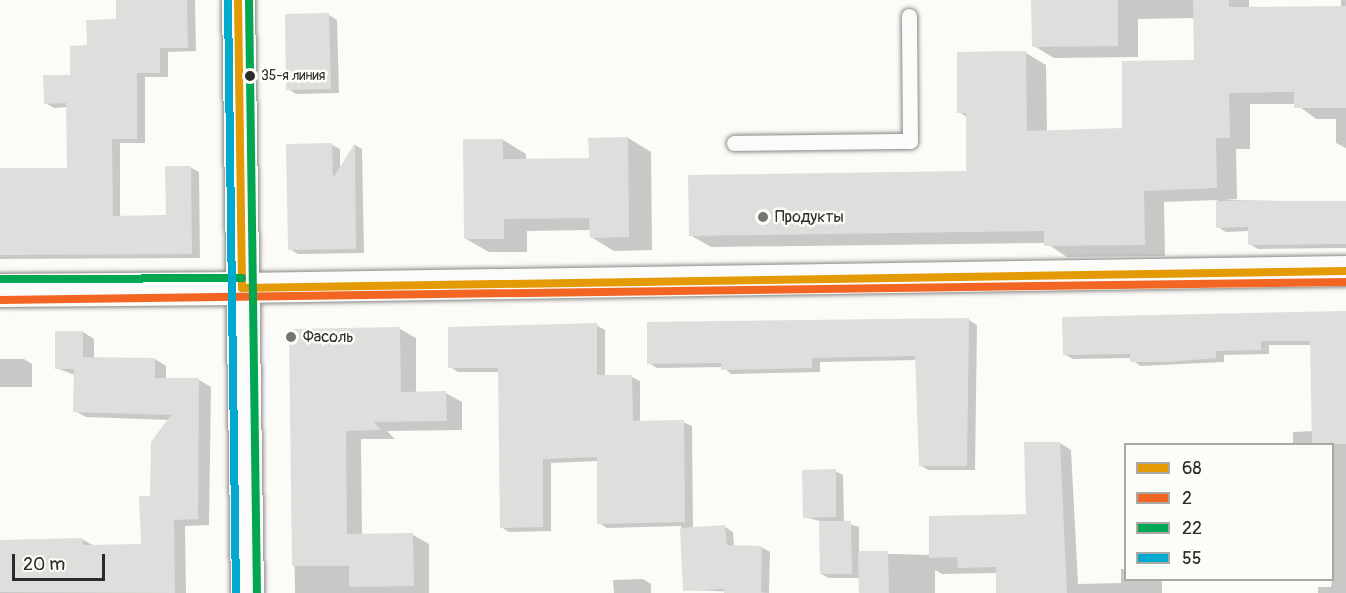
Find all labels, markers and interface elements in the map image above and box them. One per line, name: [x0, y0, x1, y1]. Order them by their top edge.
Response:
place label: 35-я линия: [261, 68, 325, 84]
marker: 35-я линия: [244, 70, 256, 82]
place label: Продукты: [775, 207, 844, 227]
marker: Продукты: [756, 210, 770, 224]
place label: Фасоль: [303, 327, 354, 347]
marker: Фасоль: [284, 330, 298, 344]
legend: [1124, 443, 1334, 581]
text: 68: [1182, 457, 1202, 480]
text: 2: [1182, 487, 1192, 510]
text: 22: [1182, 517, 1202, 540]
scale bar: [15, 542, 108, 580]
text: 55: [1182, 547, 1202, 570]
text: 20 m: [23, 553, 65, 576]

